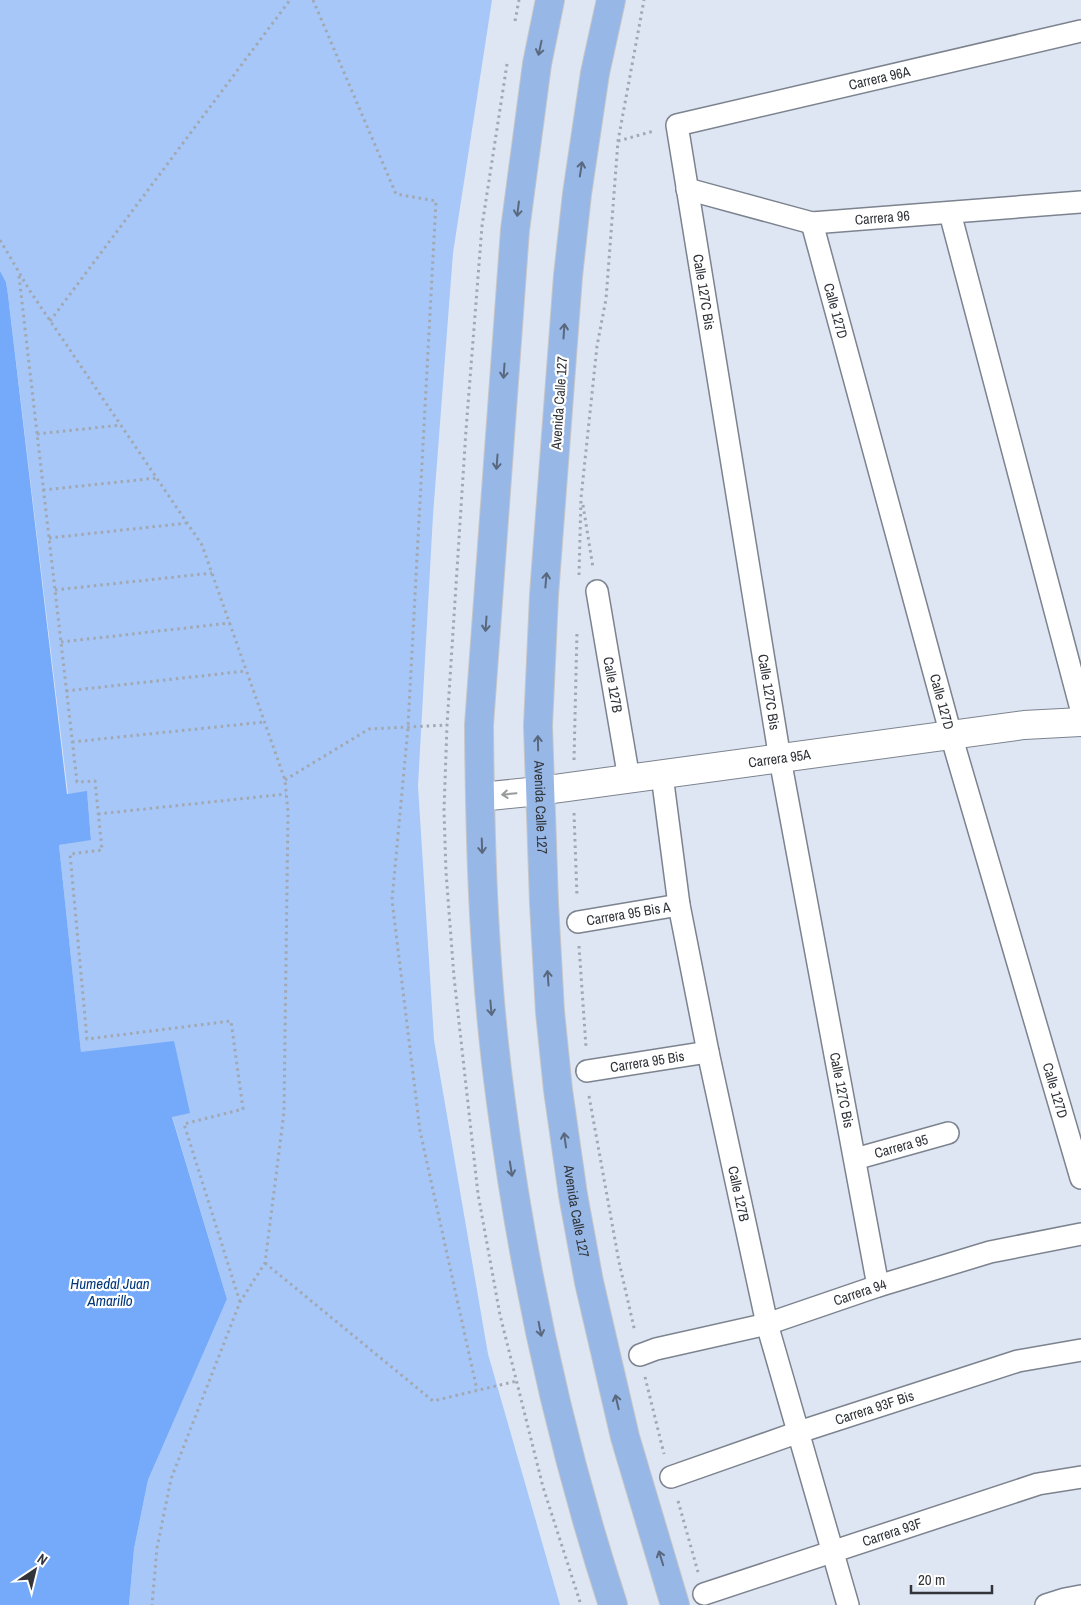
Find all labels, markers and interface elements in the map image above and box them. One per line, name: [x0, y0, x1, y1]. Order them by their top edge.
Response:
one-way arrow: [535, 39, 544, 55]
street label: Carrera 96A: [847, 62, 912, 94]
one-way arrow: [576, 162, 586, 178]
one-way arrow: [513, 200, 523, 216]
street label: Carrera 96: [854, 206, 910, 229]
street label: Calle 127C Bis: [689, 253, 719, 331]
street label: Calle 127D: [820, 281, 852, 341]
one-way arrow: [560, 323, 569, 339]
street label: Avenida Calle 127: [547, 356, 571, 451]
one-way arrow: [499, 362, 509, 378]
one-way arrow: [493, 454, 502, 470]
one-way arrow: [541, 573, 550, 589]
one-way arrow: [481, 616, 491, 632]
street label: Calle 127C Bis: [754, 653, 784, 731]
street label: Calle 127B: [599, 655, 627, 714]
street label: Calle 127D: [926, 672, 958, 731]
one-way arrow: [533, 735, 543, 751]
street label: Carrera 95A: [747, 745, 812, 771]
street label: Avenida Calle 127: [530, 759, 551, 855]
one-way arrow: [502, 789, 518, 799]
one-way arrow: [477, 838, 486, 854]
street label: Carrera 95 Bis A: [585, 898, 672, 929]
one-way arrow: [544, 971, 553, 987]
one-way arrow: [486, 1000, 496, 1016]
street label: Carrera 95 Bis: [609, 1047, 686, 1076]
street label: Calle 127C Bis: [826, 1051, 858, 1130]
street label: Calle 127D: [1039, 1061, 1072, 1120]
street label: Carrera 95: [872, 1130, 930, 1162]
one-way arrow: [560, 1132, 570, 1148]
one-way arrow: [507, 1161, 517, 1177]
street label: Avenida Calle 127: [560, 1163, 593, 1259]
street label: Calle 127B: [724, 1164, 754, 1223]
water label: Humedal Juan Amarillo: [70, 1273, 150, 1311]
street label: Carrera 94: [831, 1275, 889, 1310]
one-way arrow: [536, 1321, 546, 1337]
street label: Carrera 93F Bis: [833, 1386, 916, 1429]
one-way arrow: [612, 1395, 621, 1411]
street label: Carrera 93F: [860, 1514, 924, 1550]
north arrow: [10, 1545, 60, 1595]
text: N: [34, 1550, 51, 1569]
one-way arrow: [656, 1551, 666, 1567]
scale bar: [911, 1562, 992, 1594]
text: 20 m: [918, 1569, 945, 1590]

